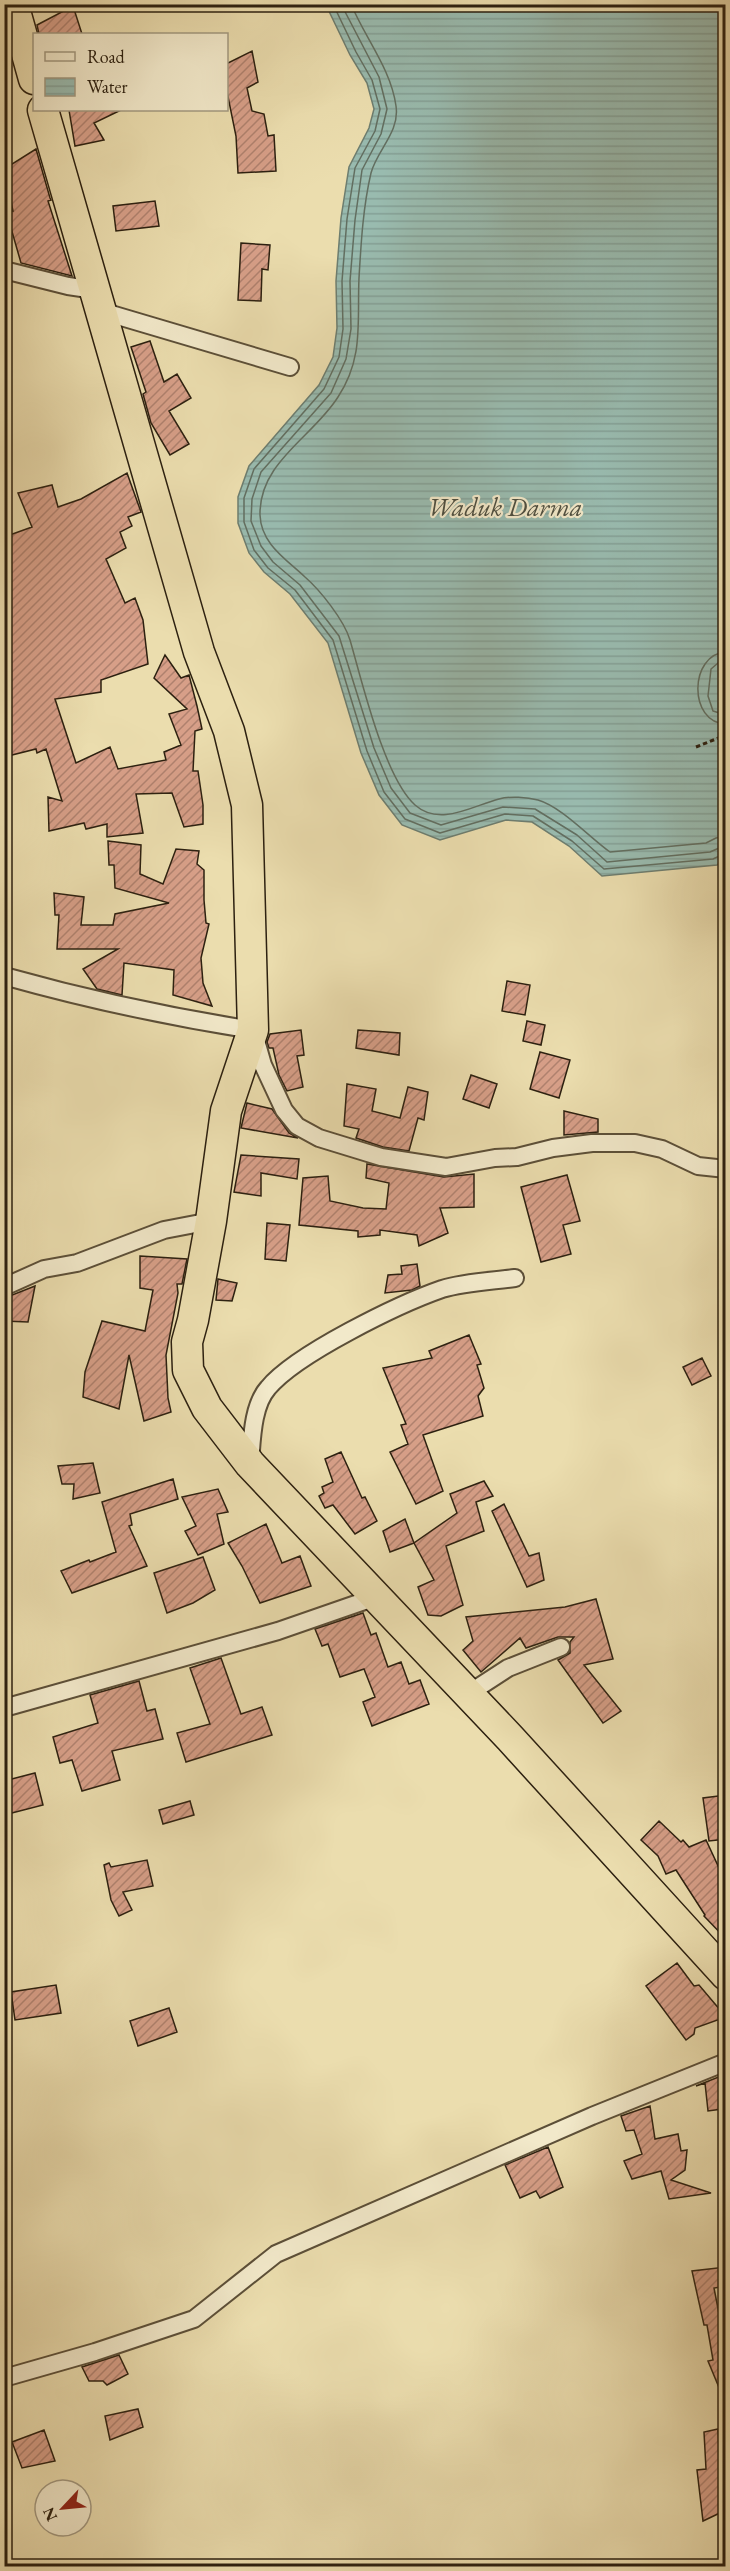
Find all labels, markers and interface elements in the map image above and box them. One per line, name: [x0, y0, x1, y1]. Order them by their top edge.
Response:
legend: [33, 33, 228, 111]
text: Road: [87, 45, 126, 68]
text: Water: [87, 75, 128, 98]
water label: Waduk Darma: [428, 490, 582, 524]
north arrow: [33, 2478, 93, 2538]
text: N: [38, 2504, 62, 2525]

